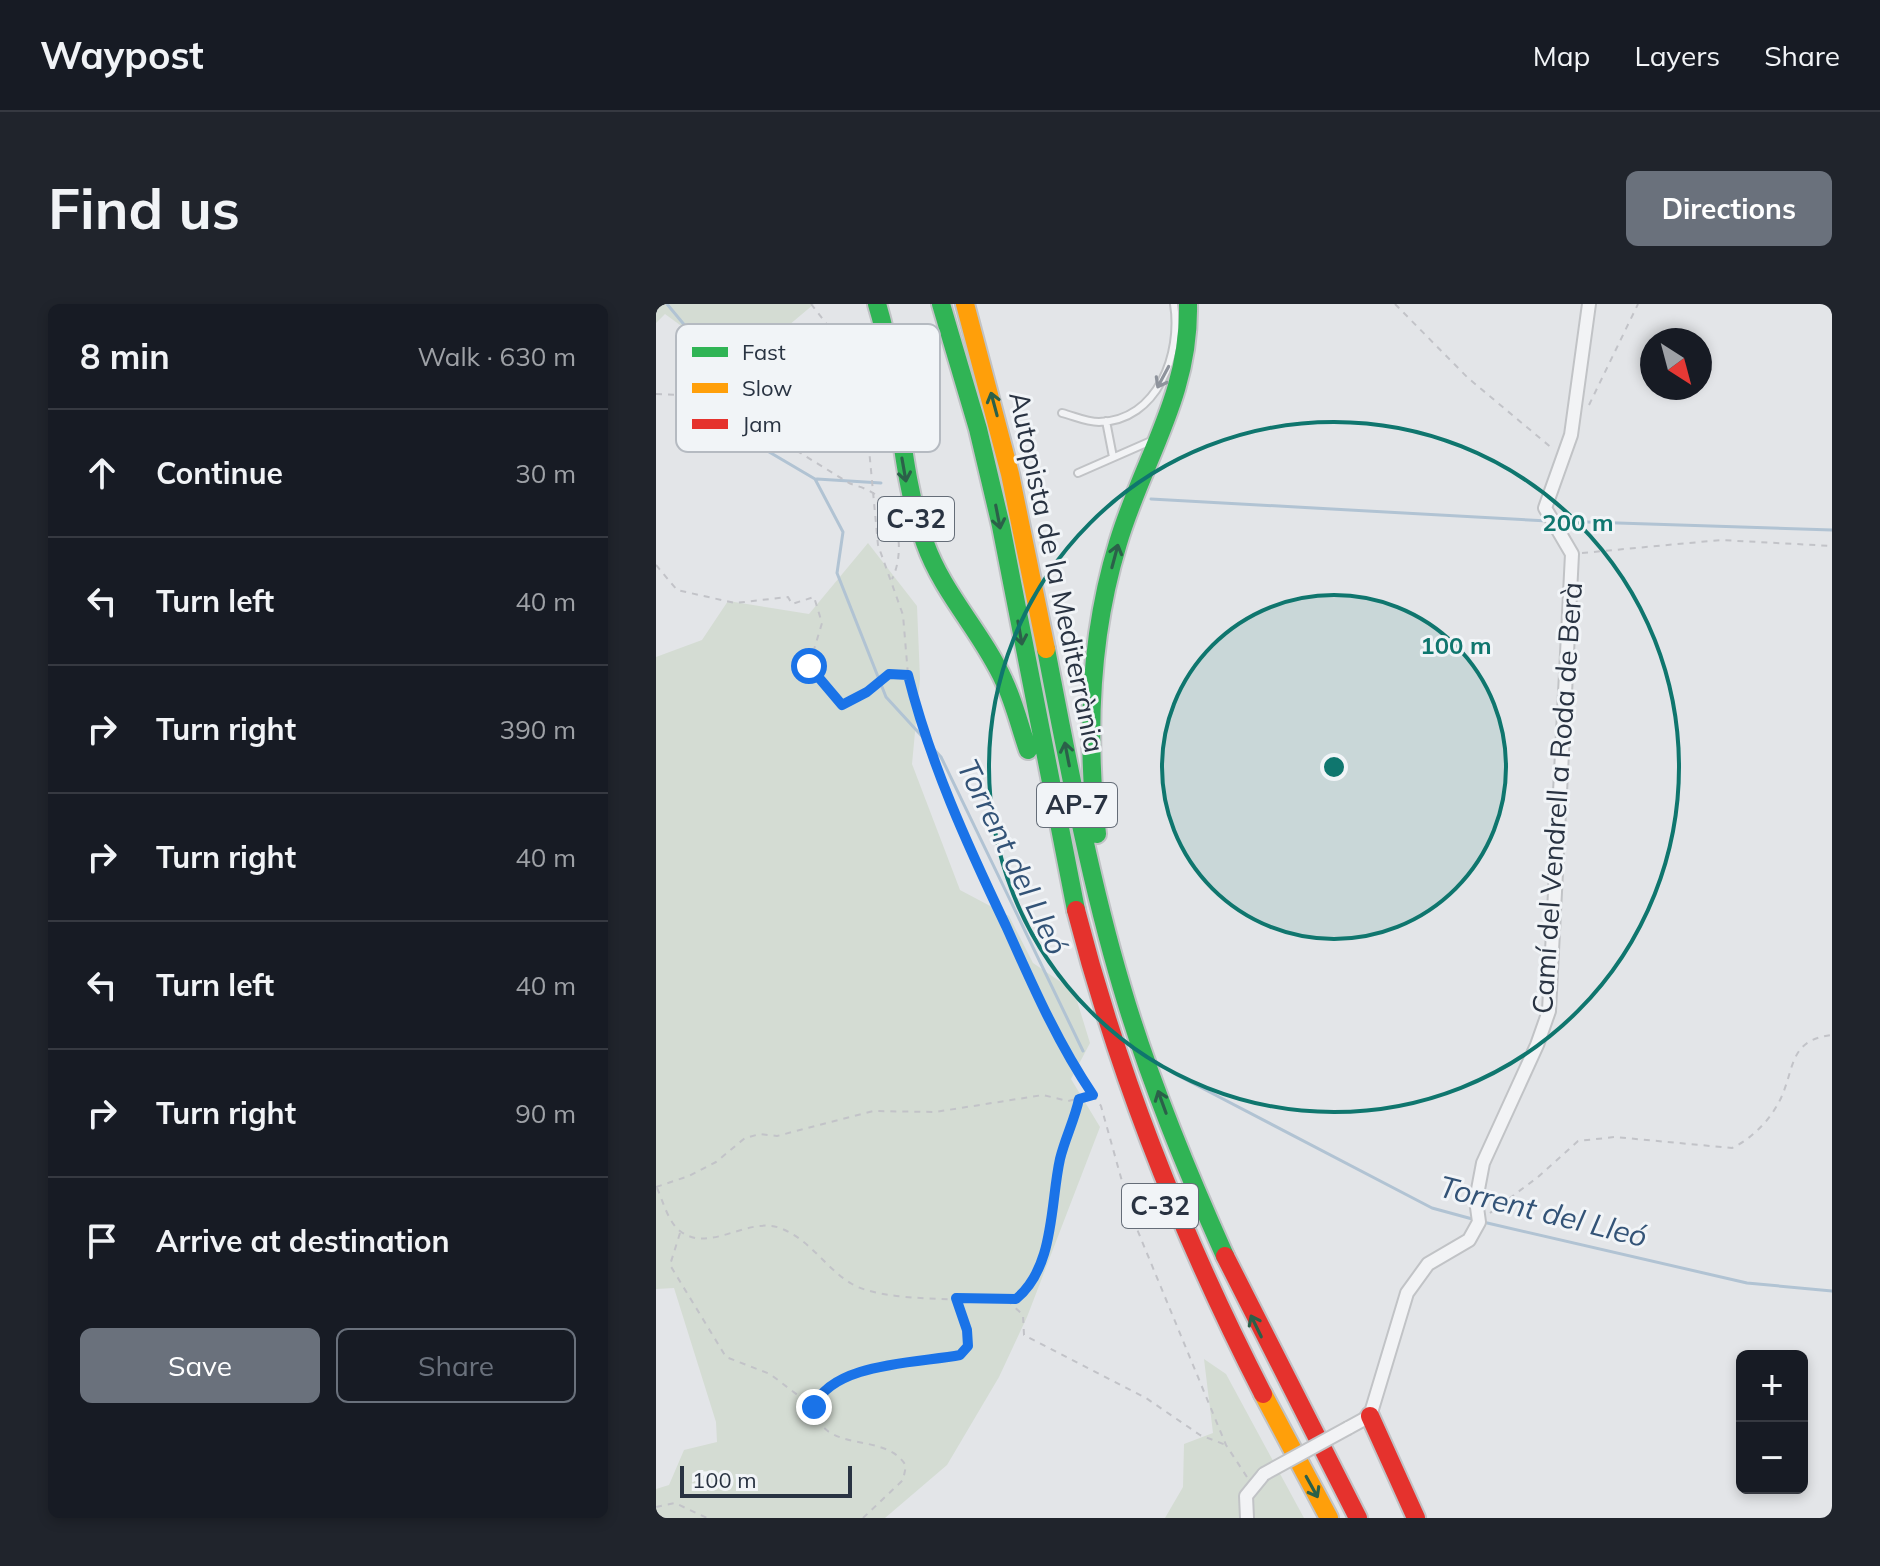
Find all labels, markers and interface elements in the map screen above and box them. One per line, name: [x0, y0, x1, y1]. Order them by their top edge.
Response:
text: Waypost: [40, 31, 204, 79]
text: Map: [1533, 38, 1590, 73]
text: Layers: [1634, 38, 1720, 73]
text: Share: [1764, 38, 1840, 73]
button: Directions: [1626, 171, 1832, 246]
text: Find us: [48, 173, 240, 243]
legend: [676, 324, 940, 452]
north arrow: [1640, 328, 1712, 400]
text: 8 min: [80, 335, 170, 378]
text: Fast: [742, 338, 786, 366]
text: Walk · 630 m: [417, 340, 576, 373]
one-way arrow: [1155, 365, 1171, 388]
text: Slow: [742, 374, 792, 402]
street label: Autopista de la Mediterrània: [1002, 388, 1113, 756]
one-way arrow: [986, 391, 1001, 417]
text: Jam: [742, 410, 782, 438]
icon: ahead: [80, 451, 124, 495]
text: Continue: [156, 454, 283, 492]
one-way arrow: [898, 456, 913, 482]
text: 30 m: [515, 457, 576, 490]
road number: C-32: [878, 497, 954, 541]
one-way arrow: [991, 504, 1006, 529]
text: 200 m: [1542, 507, 1614, 537]
one-way arrow: [1108, 544, 1123, 570]
icon: left: [80, 579, 124, 623]
street label: Camí del Vendrell a Roda de Berà: [1524, 581, 1589, 1015]
text: Turn left: [156, 582, 274, 620]
text: 40 m: [515, 585, 576, 618]
one-way arrow: [1014, 620, 1029, 645]
text: 100 m: [1420, 630, 1492, 660]
route start: [791, 648, 827, 684]
icon: right: [80, 707, 124, 751]
text: Turn right: [156, 710, 296, 748]
text: 390 m: [500, 713, 576, 746]
one-way arrow: [1058, 742, 1073, 768]
water label: Torrent del Lleó: [949, 753, 1077, 961]
centre of rings: [1320, 753, 1348, 781]
road number: AP-7: [1037, 783, 1117, 827]
icon: right: [80, 835, 124, 879]
text: Turn right: [156, 838, 296, 876]
text: 40 m: [515, 841, 576, 874]
icon: left: [80, 963, 124, 1007]
text: Turn left: [156, 966, 274, 1004]
text: 40 m: [515, 969, 576, 1002]
one-way arrow: [1153, 1089, 1168, 1114]
icon: right: [80, 1091, 124, 1135]
text: Turn right: [156, 1094, 296, 1132]
text: 90 m: [515, 1097, 576, 1130]
water label: Torrent del Lleó: [1435, 1167, 1651, 1255]
road number: C-32: [1122, 1184, 1198, 1228]
icon: arrive: [80, 1219, 124, 1263]
text: Arrive at destination: [156, 1222, 450, 1260]
one-way arrow: [1248, 1314, 1263, 1338]
button: Save: [80, 1328, 320, 1403]
button: Share: [336, 1328, 576, 1403]
map controls: [1736, 1350, 1808, 1494]
button: +: [1736, 1350, 1808, 1422]
route end: [796, 1389, 832, 1425]
button: −: [1736, 1422, 1808, 1494]
scale bar: [680, 1462, 852, 1498]
text: 100 m: [692, 1466, 757, 1494]
one-way arrow: [1305, 1475, 1320, 1499]

